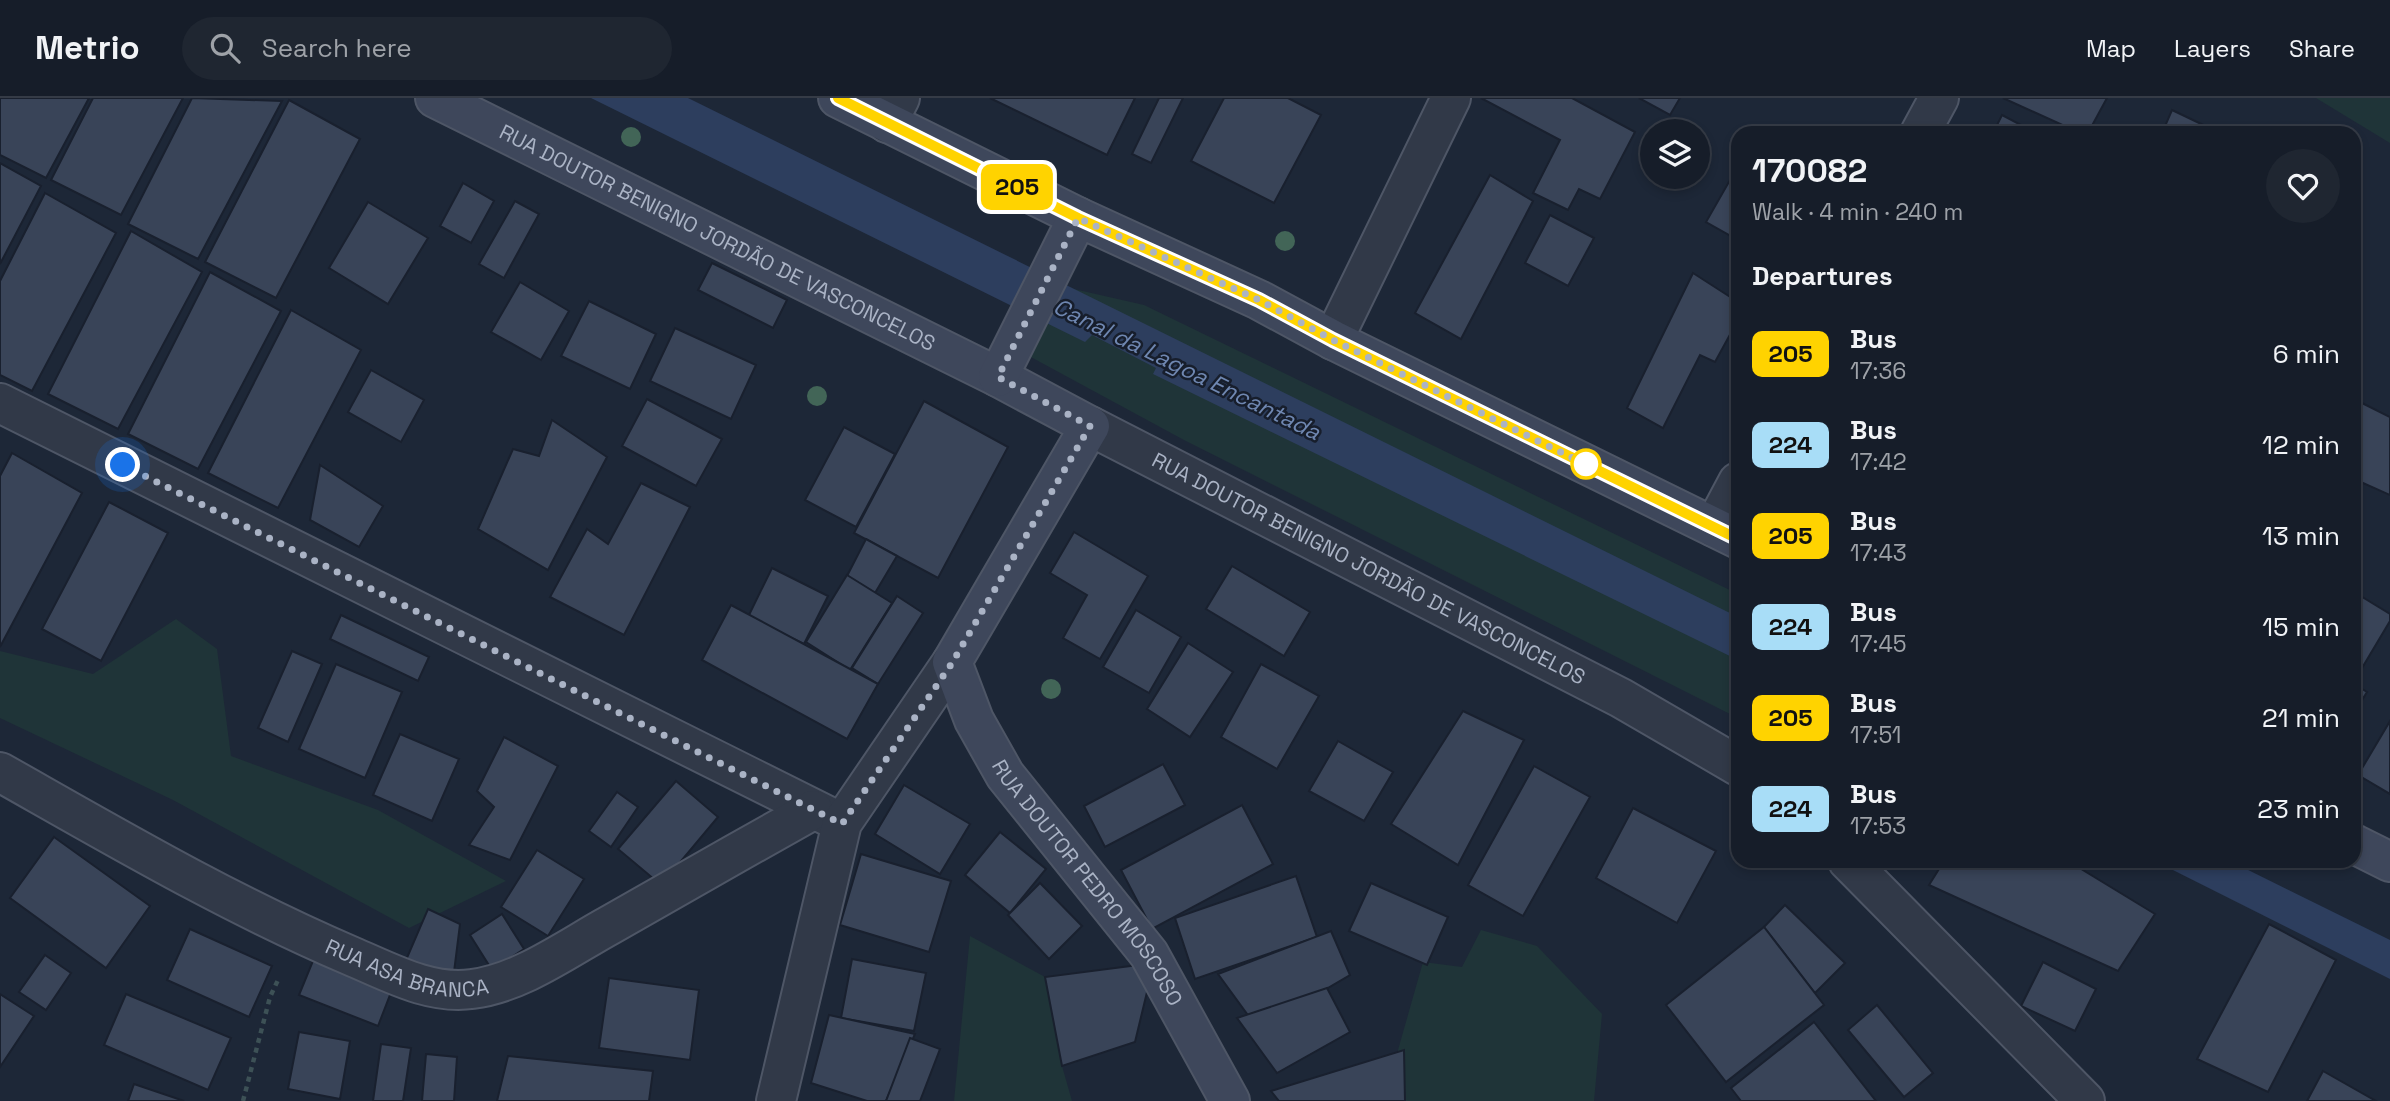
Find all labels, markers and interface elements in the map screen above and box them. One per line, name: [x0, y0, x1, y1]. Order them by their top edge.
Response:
search box: [182, 17, 672, 80]
text: Metrio: [35, 27, 140, 69]
icon: search: [206, 29, 244, 67]
text: Search here: [262, 31, 412, 65]
text: Map: [2086, 33, 2136, 64]
text: Layers: [2174, 33, 2251, 64]
text: Share: [2289, 33, 2355, 64]
street label: RUA DOUTOR BENIGNO JORDÃO DE VASCONCELOS: [495, 118, 940, 357]
map controls: [1640, 119, 1710, 189]
button: layers: [1640, 119, 1710, 189]
button: heart: [2266, 149, 2340, 223]
text: 170082: [1752, 150, 1867, 192]
line badge: 205: [977, 164, 1057, 210]
text: 205: [995, 171, 1039, 202]
text: Walk · 4 min · 240 m: [1752, 197, 1963, 227]
text: Departures: [1752, 259, 1893, 293]
water label: Canal da Lagoa Encantada: [1048, 291, 1326, 447]
text: Bus: [1850, 322, 1897, 356]
text: 6 min: [2273, 337, 2340, 371]
text: 205: [1768, 338, 1813, 369]
text: 17:36: [1850, 356, 1906, 386]
text: Bus: [1850, 413, 1897, 447]
text: 12 min: [2262, 428, 2340, 462]
text: 224: [1769, 429, 1812, 460]
street label: RUA DOUTOR BENIGNO JORDÃO DE VASCONCELOS: [1148, 446, 1590, 690]
your location: [105, 447, 140, 482]
text: 17:42: [1850, 447, 1907, 477]
unlabelled marker: [1571, 449, 1601, 479]
text: Bus: [1850, 504, 1897, 538]
text: 13 min: [2262, 519, 2340, 553]
text: 205: [1768, 520, 1813, 551]
text: 17:43: [1850, 538, 1907, 568]
text: Bus: [1850, 595, 1897, 629]
text: 15 min: [2262, 610, 2340, 644]
text: 224: [1769, 611, 1812, 642]
text: 17:45: [1850, 629, 1907, 659]
text: Bus: [1850, 686, 1897, 720]
text: 21 min: [2262, 701, 2340, 735]
text: 205: [1768, 702, 1813, 733]
text: 17:51: [1850, 720, 1901, 750]
street label: RUA DOUTOR PEDRO MOSCOSO: [986, 755, 1189, 1011]
text: Bus: [1850, 777, 1897, 811]
text: 23 min: [2257, 792, 2340, 826]
text: 224: [1769, 793, 1812, 824]
text: 17:53: [1850, 811, 1906, 841]
street label: RUA ASA BRANCA: [321, 933, 491, 1003]

